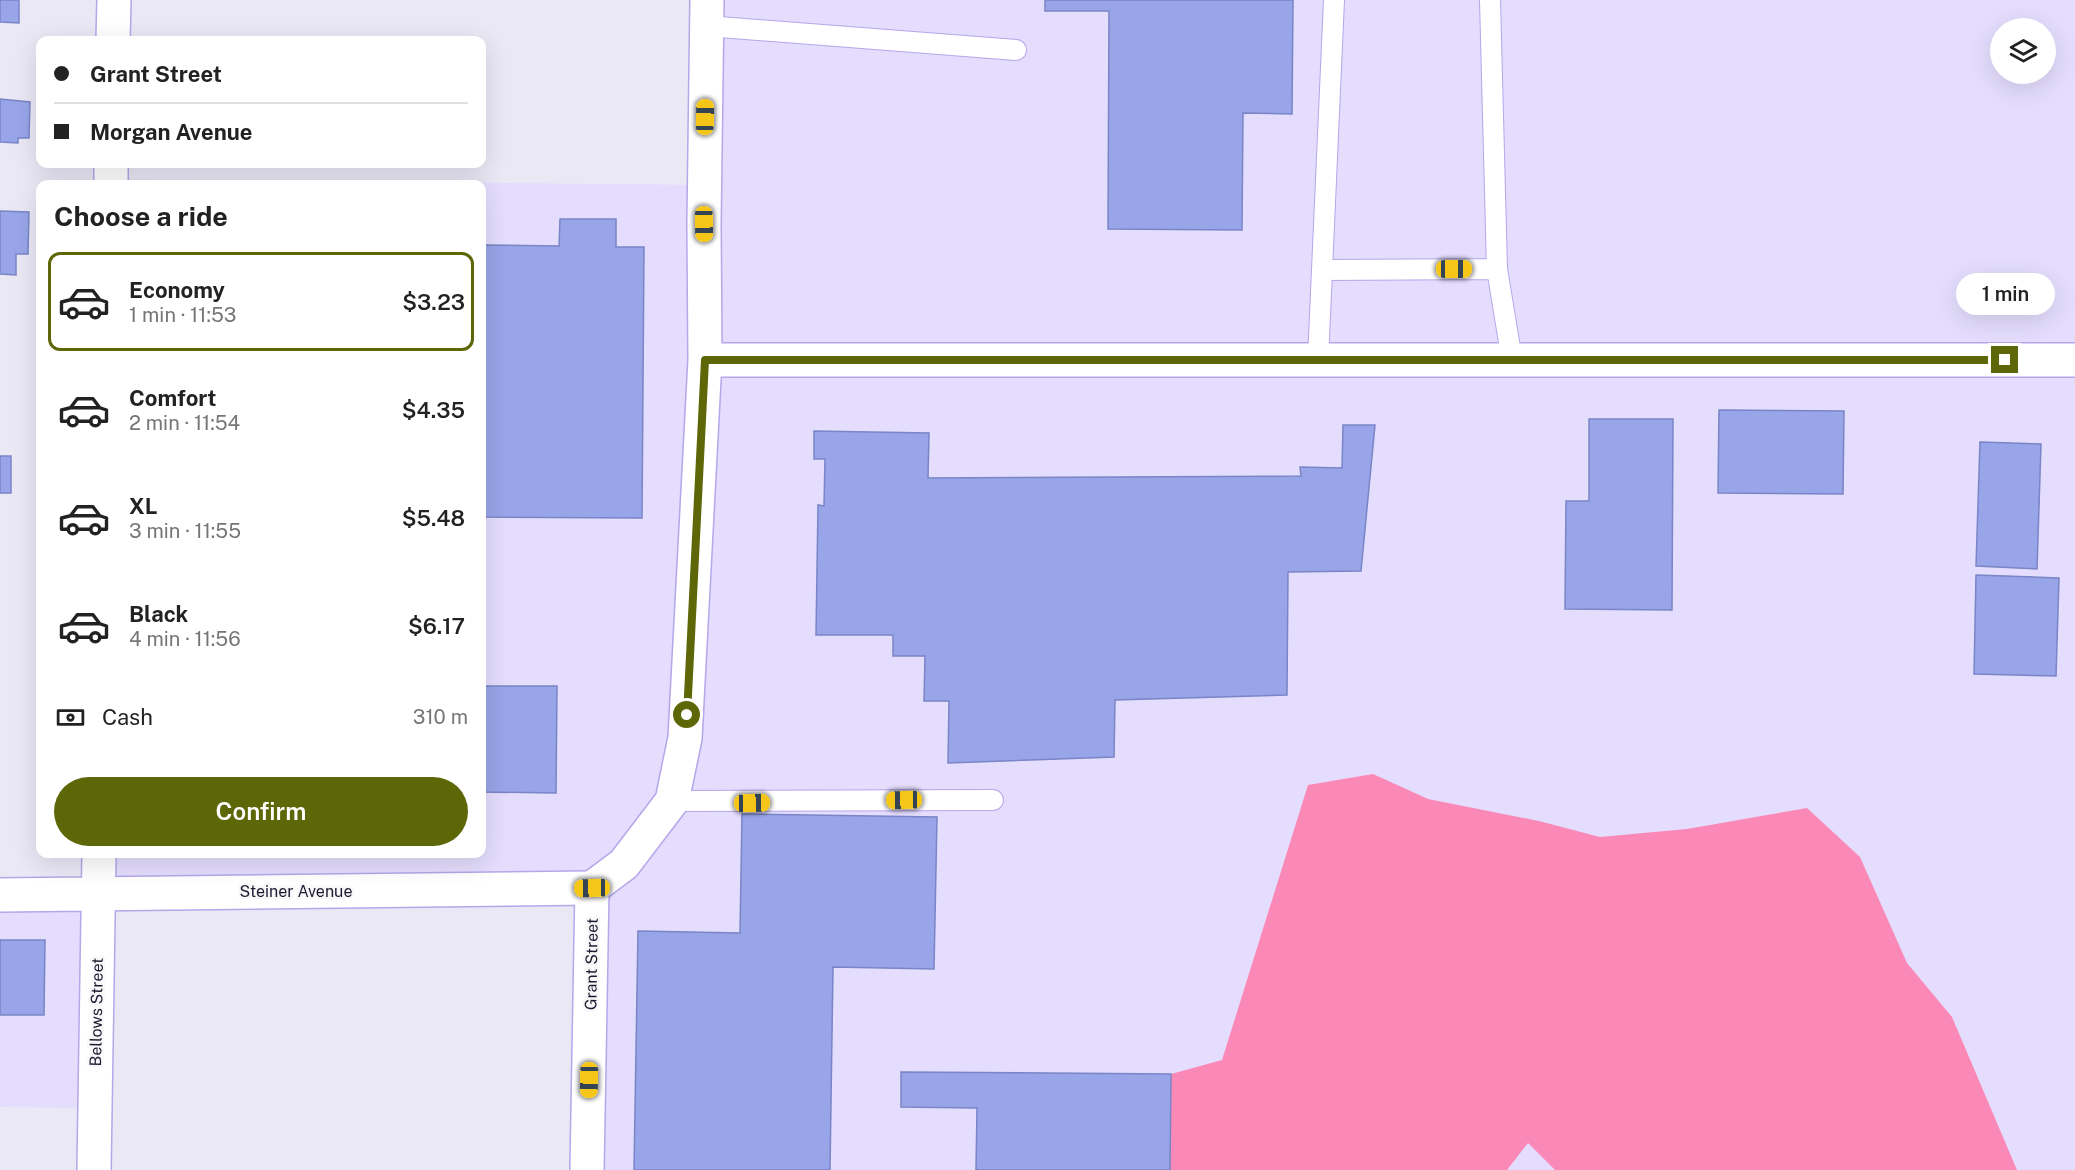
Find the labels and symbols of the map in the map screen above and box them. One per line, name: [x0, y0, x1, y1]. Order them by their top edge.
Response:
car: [696, 99, 714, 135]
car: [695, 206, 713, 242]
car: [1436, 260, 1472, 278]
callout: 1 min: [1956, 273, 2054, 315]
route end: [1991, 346, 2018, 373]
route start: [673, 701, 700, 728]
car: [886, 791, 922, 809]
car: [734, 794, 770, 812]
car: [574, 879, 610, 897]
street label: Steiner Avenue: [240, 882, 352, 901]
street label: Grant Street: [581, 918, 602, 1010]
street label: Bellows Street: [86, 957, 107, 1067]
car: [580, 1062, 598, 1098]

